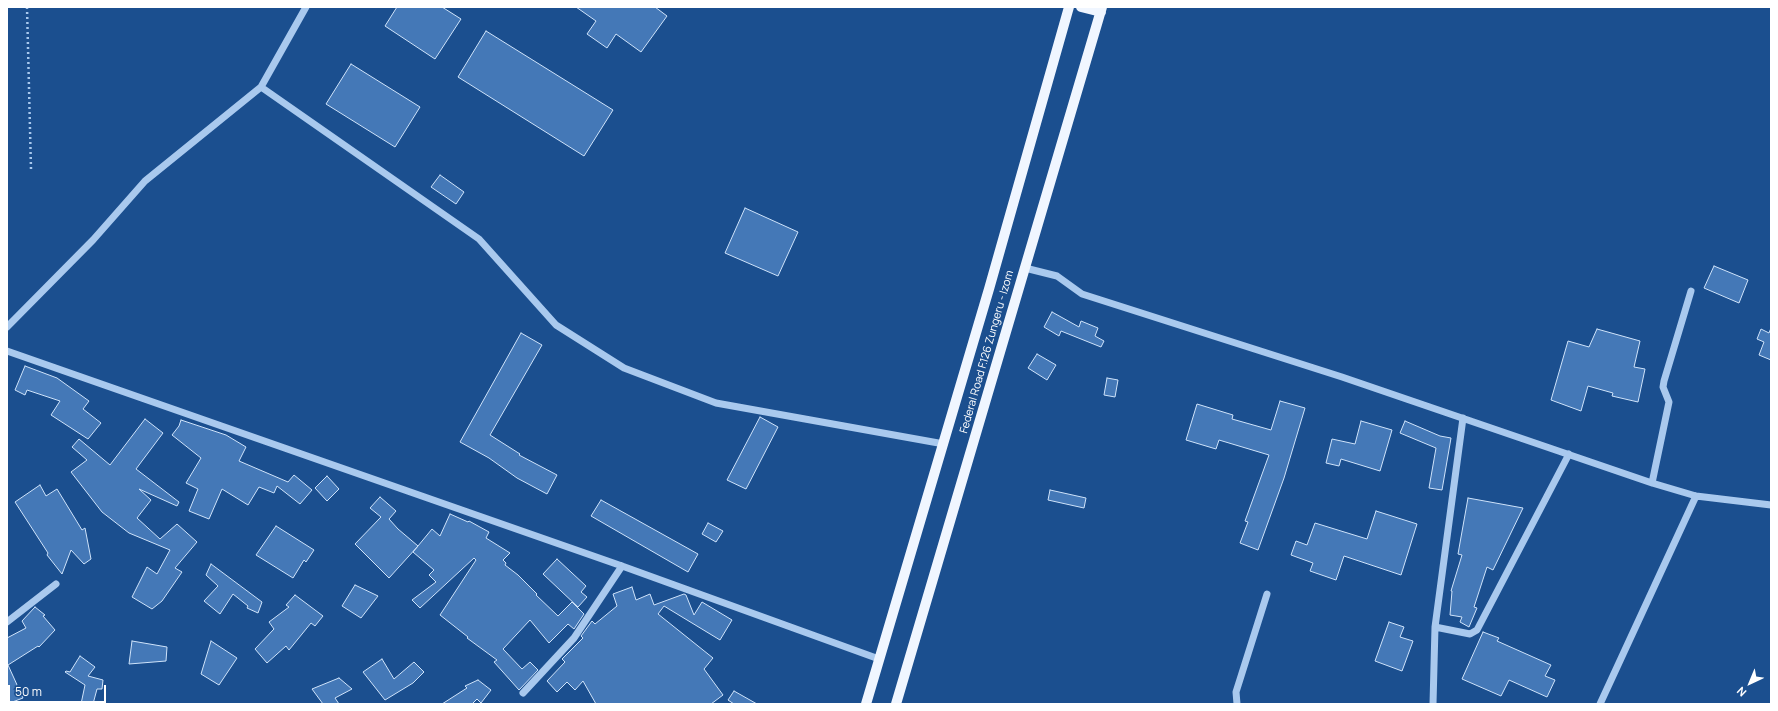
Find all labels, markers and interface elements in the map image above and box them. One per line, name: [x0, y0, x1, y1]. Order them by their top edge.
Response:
street label: Federal Road F.126 Zungeru - Izom: [957, 269, 1017, 435]
north arrow: [1730, 663, 1770, 703]
scale bar: [10, 677, 108, 703]
text: 50 m: [15, 683, 42, 700]
text: N: [1733, 684, 1749, 700]

